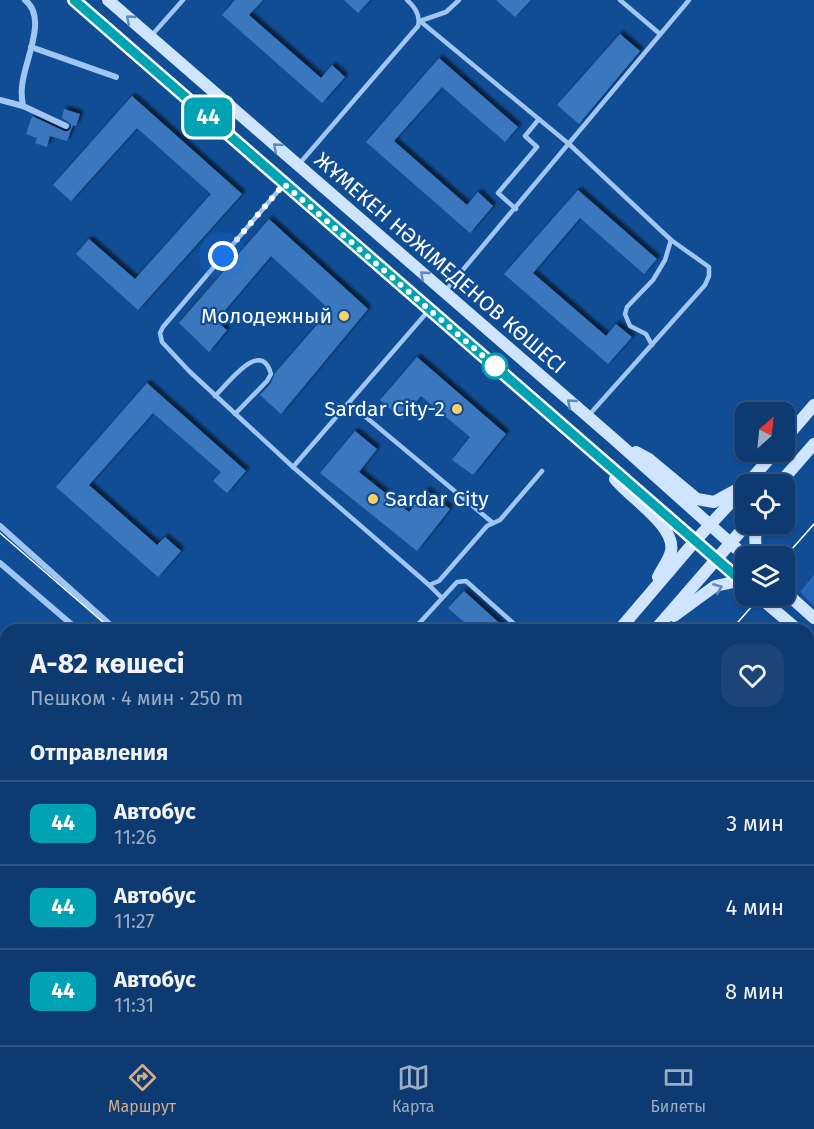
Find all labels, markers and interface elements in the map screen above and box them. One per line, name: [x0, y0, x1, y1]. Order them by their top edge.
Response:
one-way arrow: [126, 15, 137, 26]
line badge: 44: [181, 98, 235, 136]
text: 44: [196, 104, 220, 130]
one-way arrow: [273, 143, 284, 154]
street label: ЖҰМЕКЕН НӘЖІМЕДЕНОВ КӨШЕСІ: [309, 147, 571, 379]
your location: [208, 241, 238, 271]
one-way arrow: [420, 271, 431, 282]
place label: Молодежный: [201, 303, 332, 329]
marker: Молодежный: [337, 309, 351, 323]
unlabelled marker: [482, 353, 508, 379]
place label: Sardar City-2: [324, 396, 445, 422]
one-way arrow: [568, 399, 578, 410]
marker: Sardar City-2: [450, 402, 464, 416]
north arrow: [735, 402, 795, 462]
map controls: [735, 402, 795, 606]
button: locate: [735, 474, 795, 534]
place label: Sardar City: [385, 486, 489, 512]
marker: Sardar City: [366, 492, 380, 506]
button: layers: [735, 546, 795, 606]
one-way arrow: [712, 582, 722, 595]
button: heart: [721, 644, 784, 707]
text: A-82 көшесі: [30, 647, 185, 680]
text: Пешком · 4 мин · 250 m: [30, 686, 243, 710]
text: Отправления: [30, 739, 168, 766]
text: Автобус: [114, 798, 196, 825]
text: 44: [51, 810, 75, 836]
text: 3 мин: [726, 810, 784, 837]
text: 11:26: [114, 825, 156, 849]
text: Автобус: [114, 882, 196, 909]
text: 44: [51, 894, 75, 920]
text: 4 мин: [725, 894, 784, 921]
text: 11:27: [114, 909, 154, 933]
text: Автобус: [114, 966, 196, 993]
text: 44: [51, 978, 75, 1004]
text: 8 мин: [725, 978, 784, 1005]
text: 11:31: [114, 993, 154, 1017]
tab: Маршрут: [108, 1061, 176, 1116]
tab: Карта: [392, 1061, 434, 1116]
tab: Билеты: [651, 1061, 706, 1116]

